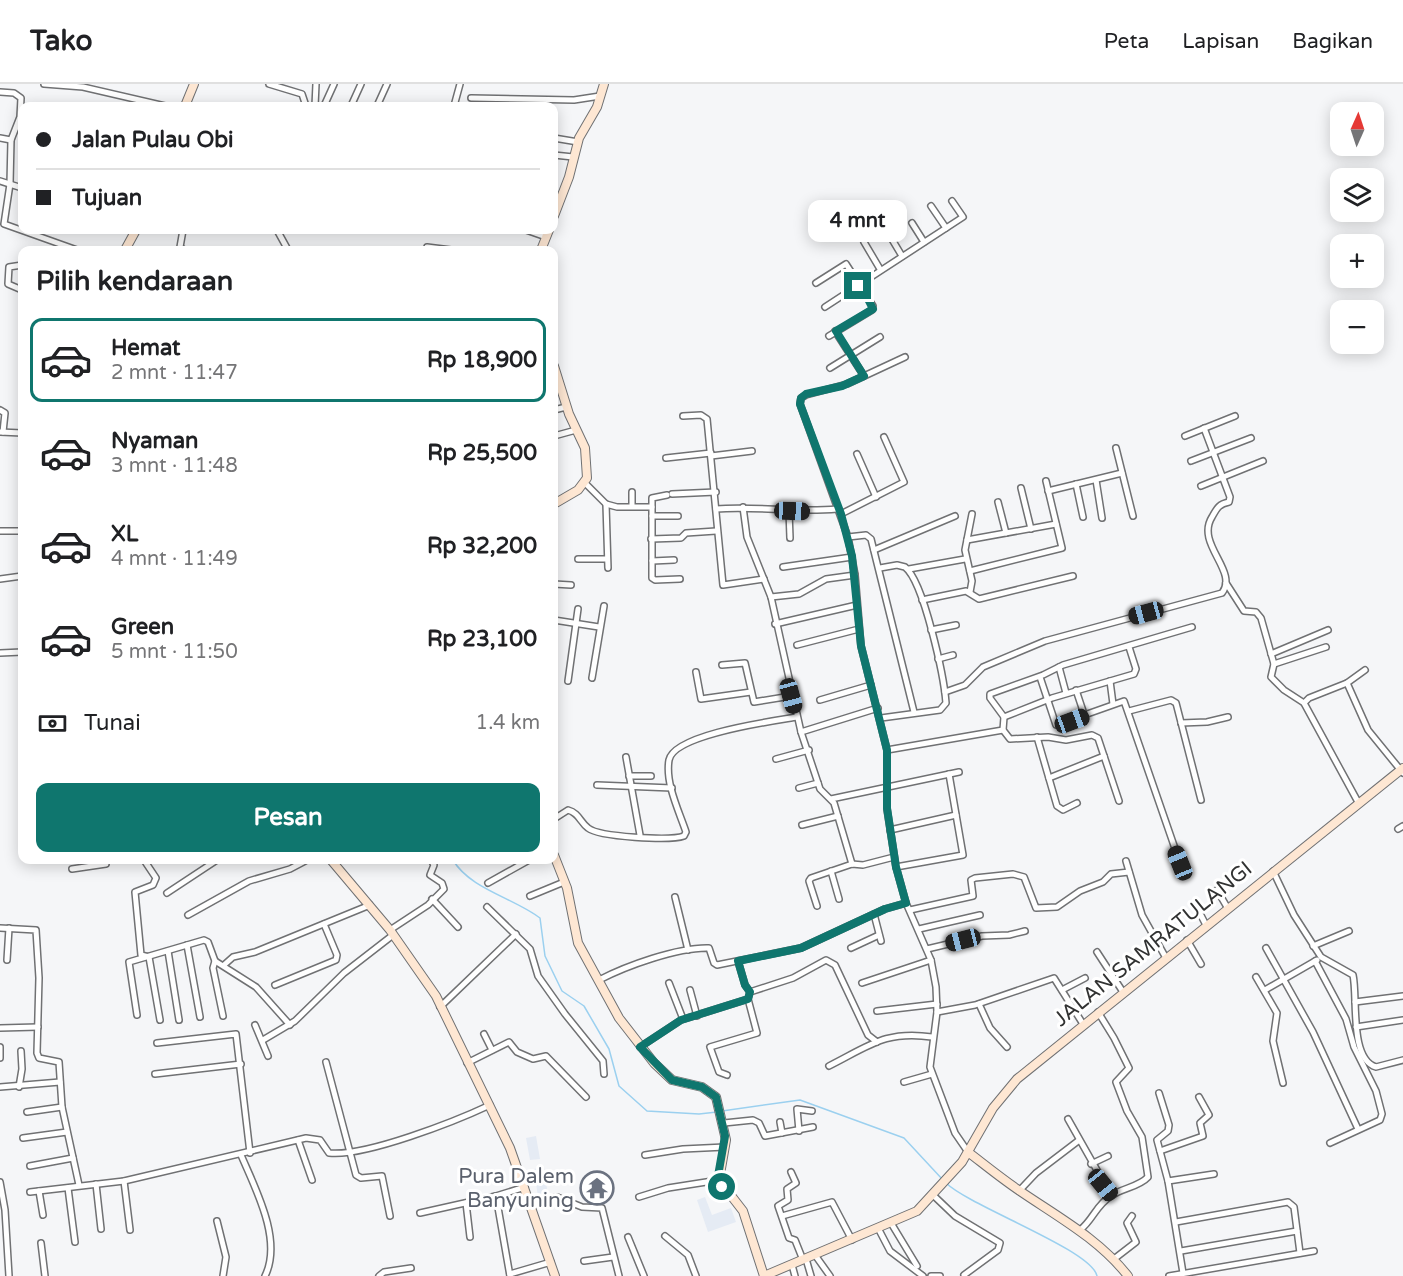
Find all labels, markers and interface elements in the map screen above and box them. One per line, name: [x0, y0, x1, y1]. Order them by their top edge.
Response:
text: Tako: [30, 24, 93, 58]
text: Peta: [1104, 29, 1149, 54]
text: Lapisan: [1182, 29, 1259, 54]
text: Bagikan: [1292, 29, 1373, 54]
north arrow: [1330, 102, 1384, 156]
map controls: [1330, 102, 1384, 354]
text: Jalan Pulau Obi: [72, 127, 234, 153]
button: layers: [1330, 168, 1384, 222]
text: Tujuan: [72, 185, 142, 211]
callout: 4 mnt: [808, 199, 908, 241]
text: 4 mnt: [830, 209, 885, 233]
button: +: [1330, 234, 1384, 288]
text: Pilih kendaraan: [36, 265, 233, 298]
route end: [844, 272, 871, 299]
button: −: [1330, 300, 1384, 354]
icon: car: [39, 333, 93, 387]
text: Hemat: [111, 335, 180, 361]
text: Rp 18,900: [427, 347, 537, 373]
text: 2 mnt · 11:47: [111, 361, 238, 385]
icon: car: [39, 426, 93, 480]
text: Nyaman: [111, 428, 198, 454]
text: Rp 25,500: [427, 440, 537, 466]
text: 3 mnt · 11:48: [111, 454, 238, 478]
car: [774, 501, 810, 521]
icon: car: [39, 519, 93, 573]
text: XL: [111, 521, 138, 547]
text: Rp 32,200: [427, 533, 537, 559]
text: 4 mnt · 11:49: [111, 547, 238, 571]
car: [1126, 600, 1166, 626]
icon: car: [39, 612, 93, 666]
text: Green: [111, 614, 174, 640]
text: Rp 23,100: [427, 626, 537, 652]
text: 5 mnt · 11:50: [111, 640, 238, 664]
car: [778, 676, 804, 716]
car: [1052, 706, 1092, 736]
icon: cash: [36, 707, 69, 740]
text: Tunai: [84, 710, 141, 736]
text: 1.4 km: [476, 711, 540, 735]
button: Pesan: [36, 783, 540, 852]
car: [1165, 843, 1195, 883]
street label: JALAN SAMRATULANGI: [1049, 856, 1257, 1032]
car: [943, 927, 983, 953]
place label: Pura Dalem Banyuning: [458, 1164, 574, 1213]
car: [1085, 1165, 1121, 1205]
temple icon: Pura Dalem Banyuning: [579, 1170, 615, 1206]
route start: [708, 1173, 735, 1200]

